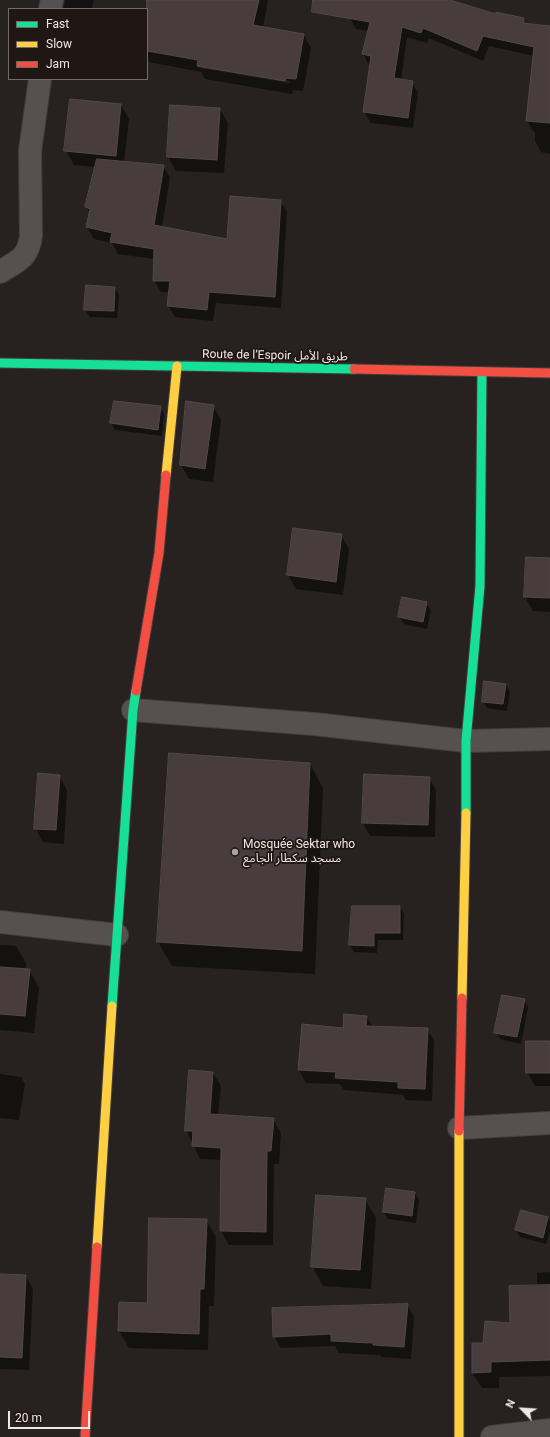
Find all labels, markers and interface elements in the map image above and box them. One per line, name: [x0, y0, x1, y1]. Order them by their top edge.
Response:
legend: [8, 8, 148, 80]
text: Fast: [46, 17, 69, 31]
text: Slow: [46, 37, 72, 51]
text: Jam: [46, 57, 70, 71]
street label: Route de l’Espoir طريق الأمل: [202, 348, 348, 364]
place label: Mosquée Sektar who مسجد سكطار الجامع: [243, 838, 355, 866]
marker: Mosquée Sektar who مسجد سكطار الجامع: [230, 847, 240, 857]
north arrow: [502, 1389, 542, 1429]
text: N: [503, 1397, 518, 1410]
scale bar: [10, 1403, 92, 1429]
text: 20 m: [15, 1411, 42, 1425]

